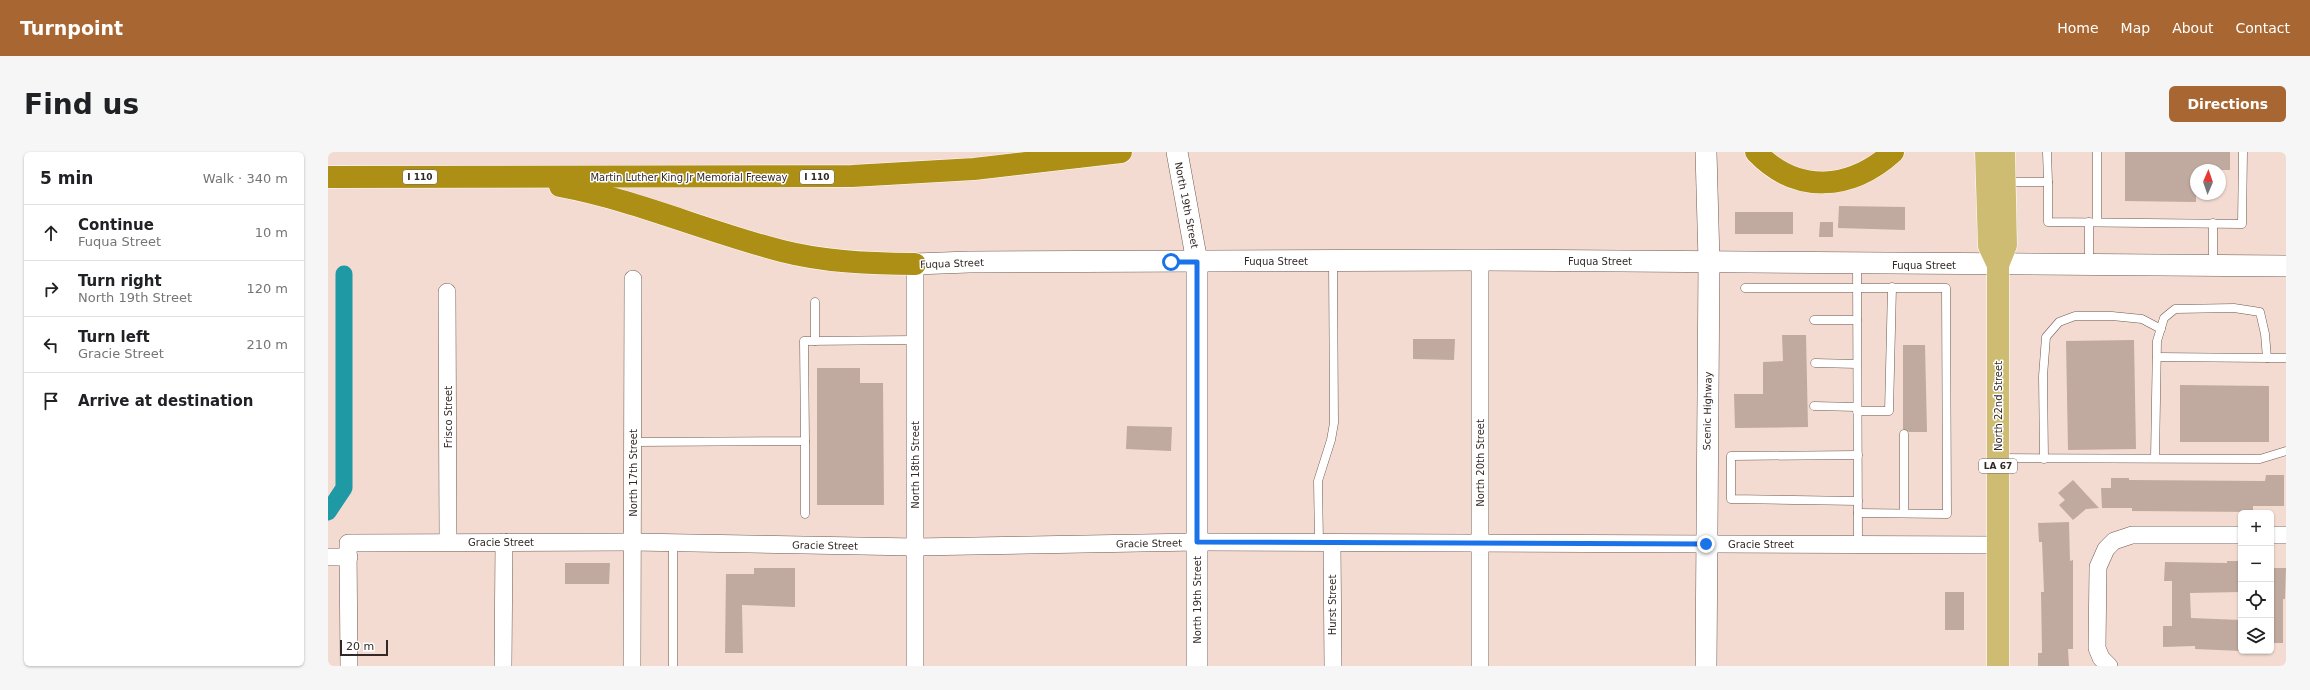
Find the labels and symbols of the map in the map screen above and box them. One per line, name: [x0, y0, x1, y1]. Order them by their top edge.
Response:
street label: North 19th Street: [1173, 161, 1200, 249]
north arrow: [2190, 164, 2226, 200]
road number: I 110: [403, 170, 437, 184]
road number: I 110: [800, 170, 834, 184]
street label: Martin Luther King Jr Memorial Freeway: [590, 172, 788, 183]
route start: [1162, 253, 1180, 271]
street label: Fuqua Street: [1244, 256, 1308, 267]
street label: Fuqua Street: [1568, 256, 1632, 267]
street label: Fuqua Street: [920, 257, 984, 270]
street label: Fuqua Street: [1892, 260, 1956, 271]
street label: North 22nd Street: [1993, 361, 2004, 451]
street label: Scenic Highway: [1701, 371, 1714, 451]
street label: Frisco Street: [443, 386, 454, 448]
street label: North 20th Street: [1475, 419, 1486, 507]
street label: North 18th Street: [910, 421, 921, 509]
street label: North 17th Street: [628, 429, 639, 517]
road number: LA 67: [1979, 459, 2017, 473]
route end: [1697, 535, 1715, 553]
street label: Gracie Street: [468, 537, 534, 548]
street label: Gracie Street: [1116, 537, 1182, 550]
street label: Gracie Street: [792, 539, 858, 552]
street label: Gracie Street: [1728, 539, 1794, 550]
street label: North 19th Street: [1192, 556, 1203, 644]
street label: Hurst Street: [1327, 575, 1338, 635]
scale bar: [340, 638, 388, 657]

